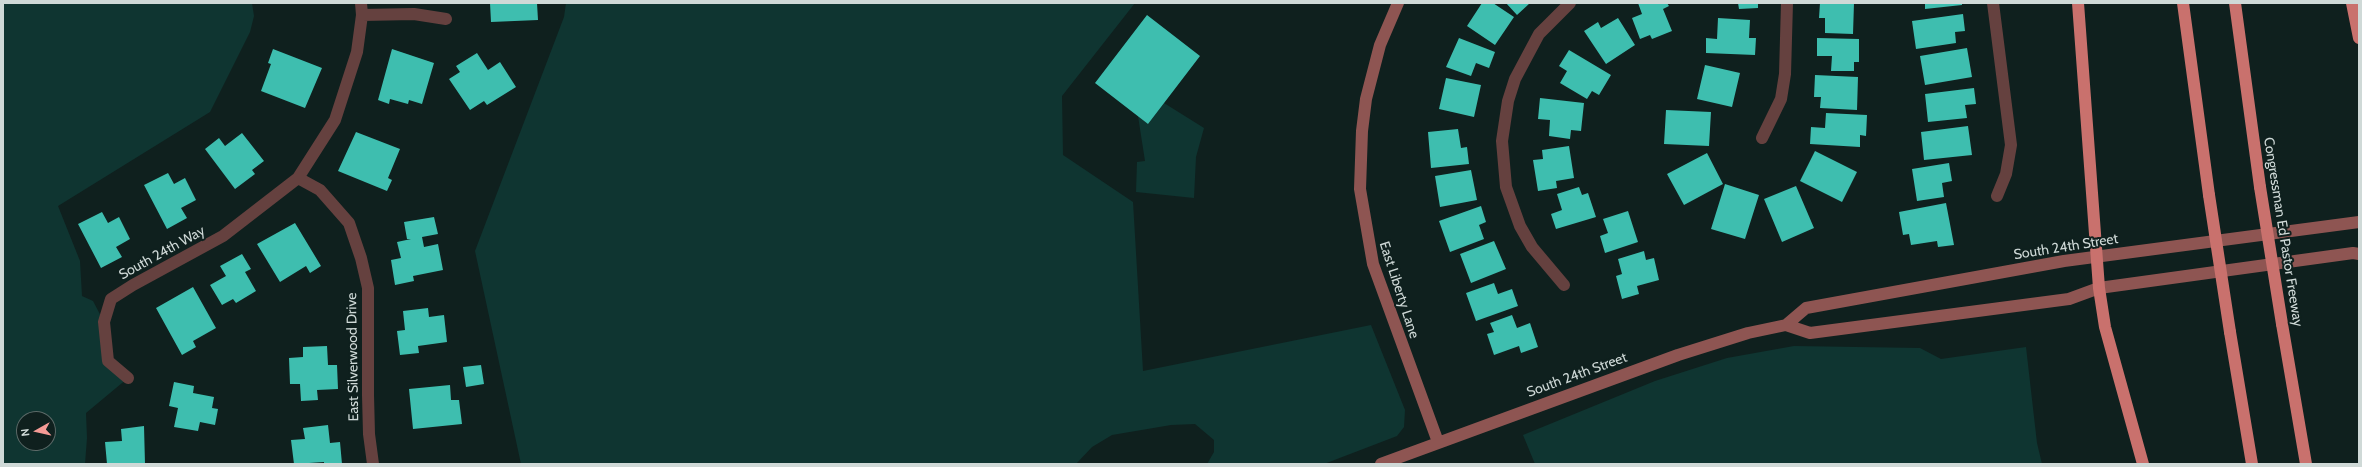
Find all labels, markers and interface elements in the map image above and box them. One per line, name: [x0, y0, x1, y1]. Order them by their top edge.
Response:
street label: Congressman Ed Pastor Freeway: [2260, 136, 2306, 328]
street label: South 24th Way: [116, 222, 208, 284]
street label: South 24th Street: [2013, 230, 2119, 264]
street label: East Liberty Lane: [1375, 239, 1423, 341]
street label: East Silverwood Drive: [343, 293, 363, 421]
street label: South 24th Street: [1525, 349, 1629, 401]
north arrow: [16, 411, 56, 451]
text: N: [18, 428, 33, 437]

